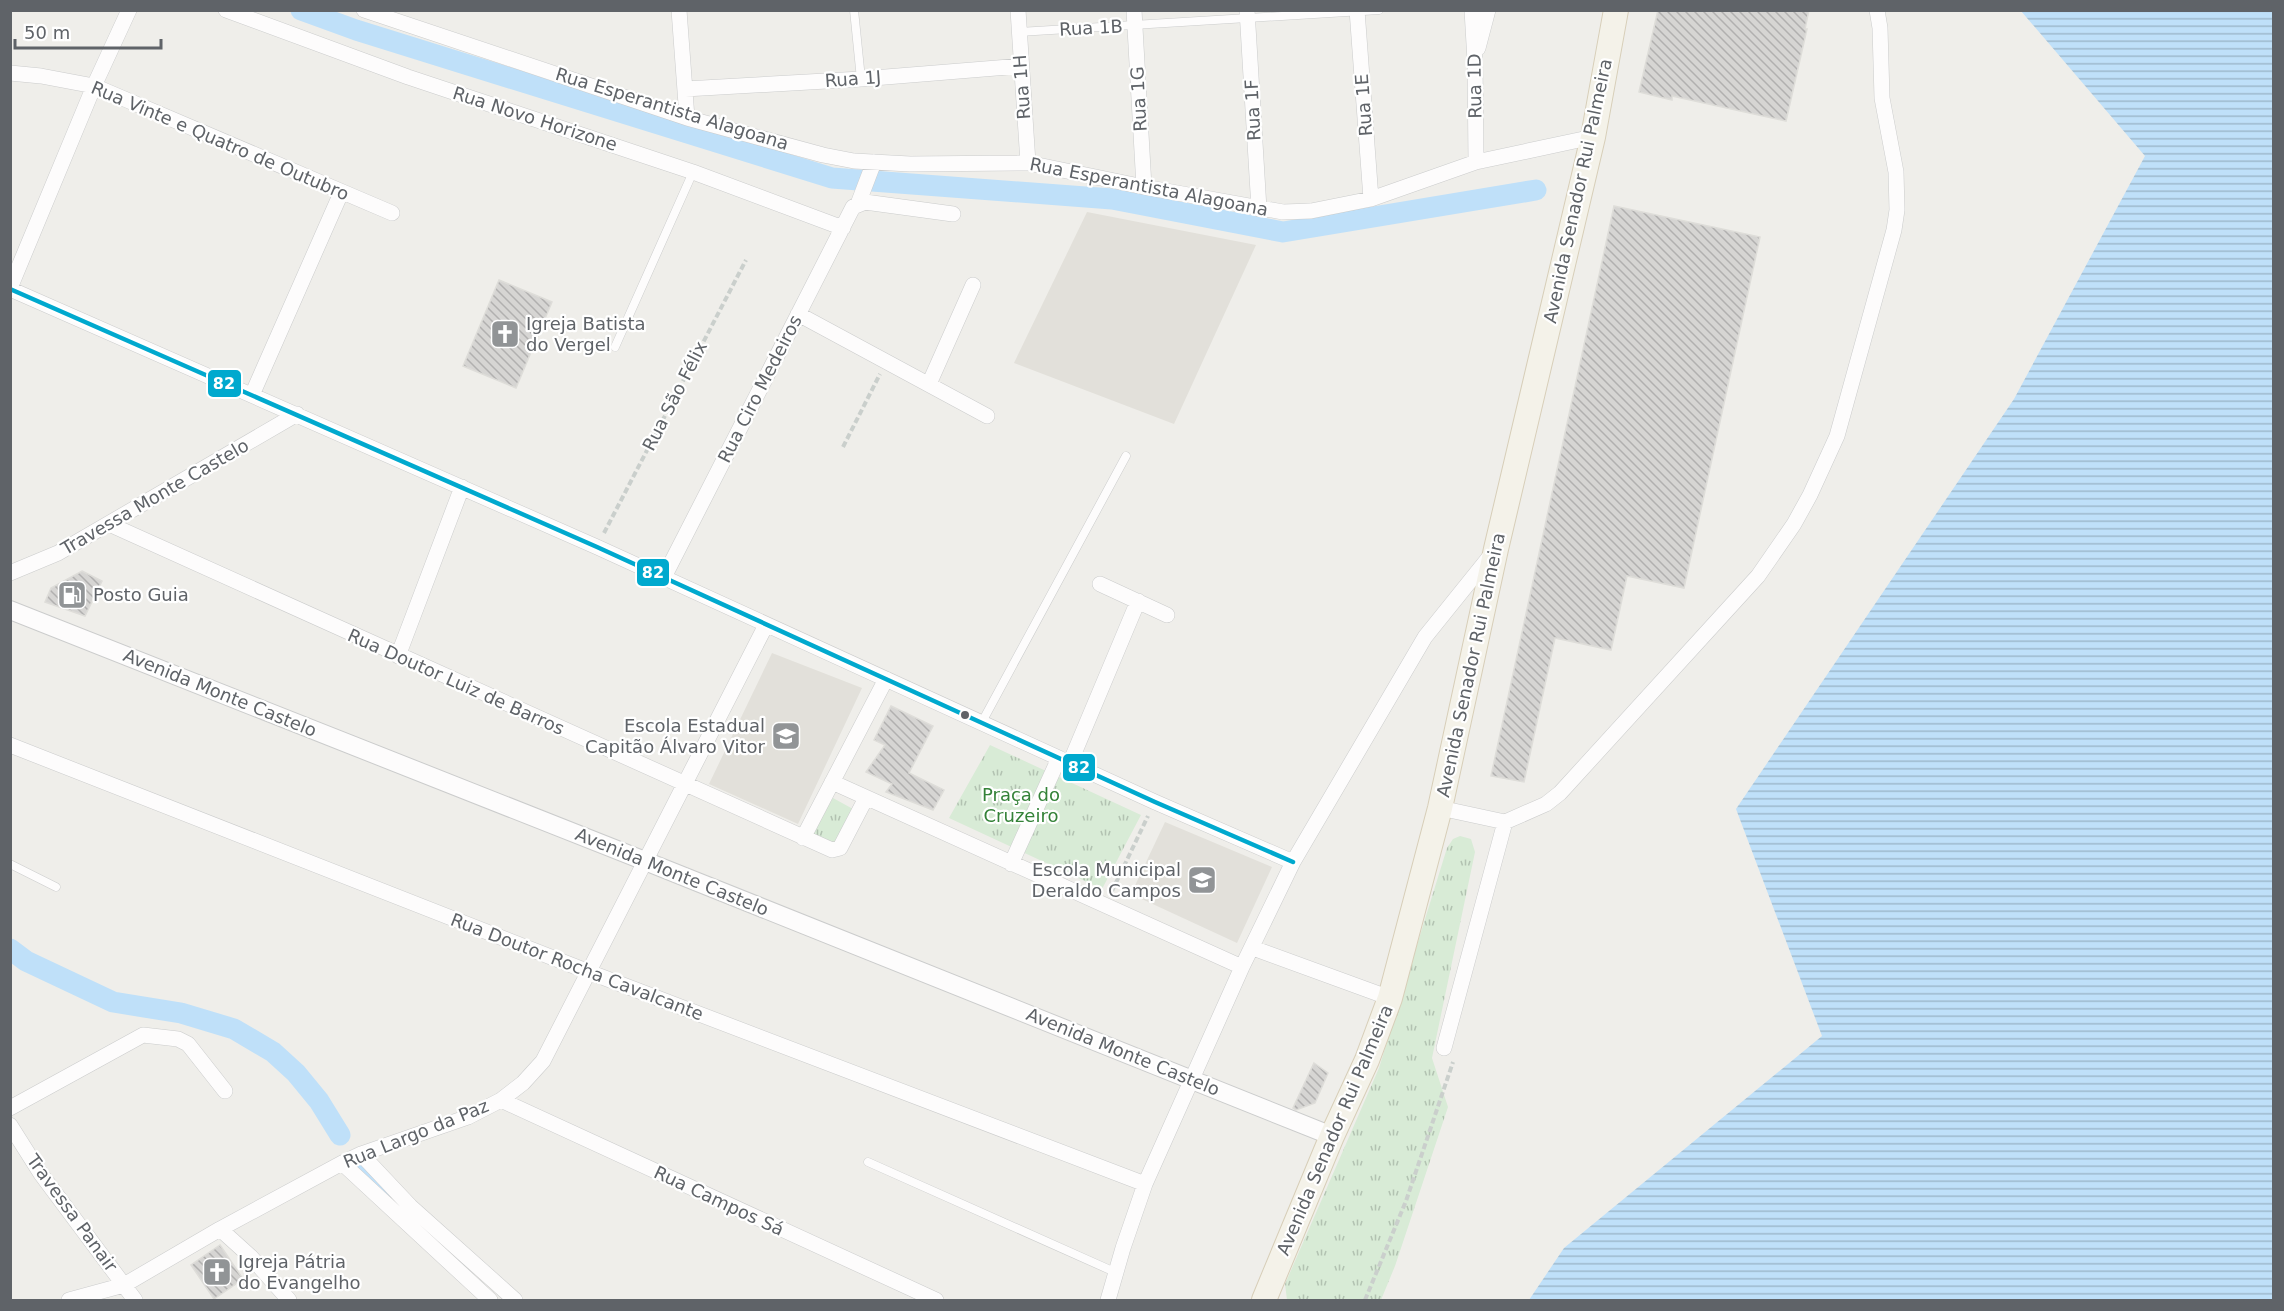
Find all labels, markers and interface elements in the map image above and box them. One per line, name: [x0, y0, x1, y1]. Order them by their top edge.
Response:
scale bar: [15, 12, 160, 50]
street label: Rua 1B: [1059, 15, 1123, 40]
text: 50 m: [24, 22, 70, 43]
street label: Rua 1D: [1463, 53, 1486, 119]
street label: Rua 1H: [1009, 54, 1034, 120]
street label: Avenida Senador Rui Palmeira: [1539, 57, 1616, 325]
street label: Rua Esperantista Alagoana: [553, 63, 791, 154]
street label: Rua 1J: [824, 66, 882, 91]
street label: Rua 1G: [1126, 66, 1151, 132]
street label: Rua 1E: [1351, 73, 1376, 137]
street label: Rua Vinte e Quatro de Outubro: [88, 77, 352, 205]
street label: Rua 1F: [1240, 79, 1265, 141]
street label: Rua Novo Horizone: [450, 82, 620, 155]
street label: Rua Esperantista Alagoana: [1028, 153, 1270, 220]
street label: Rua Ciro Medeiros: [713, 312, 806, 466]
place label: Igreja Batista do Vergel: [526, 313, 645, 355]
church icon: Igreja Batista do Vergel: [489, 318, 521, 350]
street label: Rua São Félix: [638, 337, 711, 454]
line badge: 82: [207, 369, 242, 398]
text: 82: [213, 374, 235, 393]
street label: Travessa Monte Castelo: [56, 434, 252, 559]
street label: Avenida Senador Rui Palmeira: [1432, 531, 1509, 799]
line badge: 82: [636, 558, 670, 587]
text: 82: [642, 563, 664, 582]
fuel station icon: Posto Guia: [56, 579, 88, 611]
place label: Posto Guia: [93, 584, 189, 605]
street label: Rua Doutor Luiz de Barros: [345, 624, 568, 739]
street label: Avenida Monte Castelo: [121, 644, 320, 741]
unlabelled marker: [959, 709, 971, 721]
place label: Escola Estadual Capitão Álvaro Vitor: [585, 715, 766, 757]
school or university icon: Escola Estadual Capitão Álvaro Vitor: [770, 720, 802, 752]
line badge: 82: [1062, 753, 1096, 782]
text: 82: [1068, 758, 1090, 777]
park label: Praça do Cruzeiro: [982, 784, 1060, 826]
street label: Avenida Monte Castelo: [573, 823, 772, 920]
place label: Escola Municipal Deraldo Campos: [1032, 859, 1181, 901]
school or university icon: Escola Municipal Deraldo Campos: [1186, 864, 1218, 896]
street label: Rua Doutor Rocha Cavalcante: [448, 909, 706, 1025]
street label: Avenida Senador Rui Palmeira: [1272, 1001, 1397, 1258]
street label: Avenida Monte Castelo: [1024, 1003, 1223, 1100]
street label: Rua Largo da Paz: [340, 1095, 492, 1172]
street label: Travessa Panair: [22, 1149, 122, 1276]
street label: Rua Campos Sá: [651, 1161, 788, 1240]
place label: Igreja Pátria do Evangelho: [238, 1251, 361, 1293]
church icon: Igreja Pátria do Evangelho: [201, 1256, 233, 1288]

